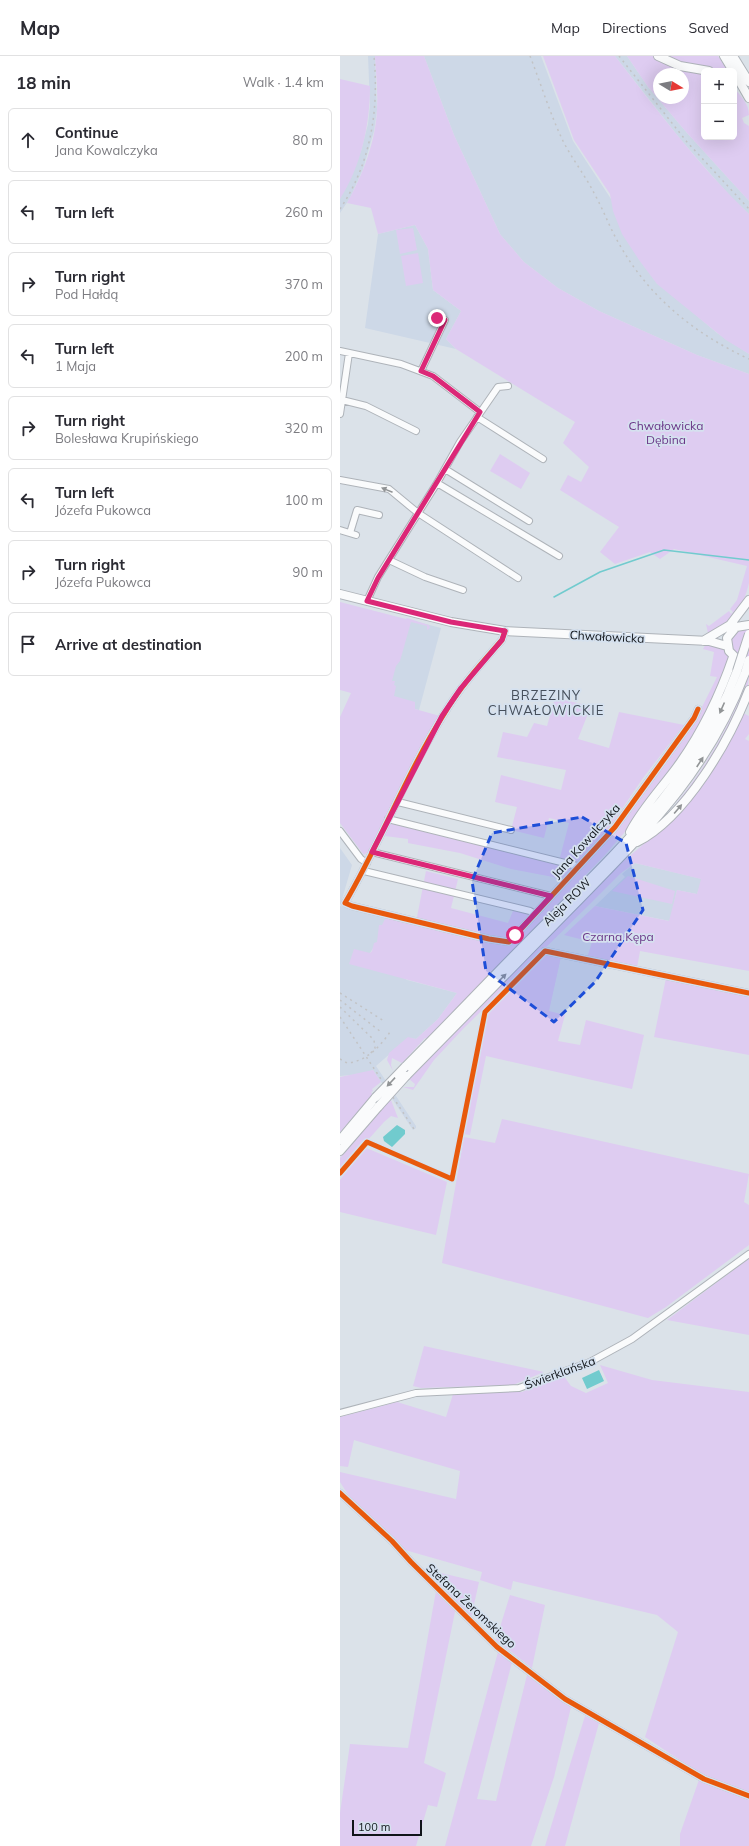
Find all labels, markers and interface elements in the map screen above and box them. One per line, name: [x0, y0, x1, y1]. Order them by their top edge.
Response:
text: Map: [20, 16, 60, 40]
text: Map: [551, 19, 580, 37]
text: Directions: [602, 19, 667, 37]
text: Saved: [689, 19, 729, 37]
north arrow: [653, 68, 689, 104]
map controls: [701, 68, 737, 140]
button: +: [701, 68, 737, 104]
text: 18 min: [16, 72, 71, 93]
text: Walk · 1.4 km: [243, 74, 324, 90]
button: −: [701, 104, 737, 140]
text: Continue: [55, 123, 118, 142]
icon: ahead: [17, 129, 39, 151]
text: 80 m: [293, 132, 323, 148]
text: Jana Kowalczyka: [55, 142, 158, 158]
icon: left: [17, 201, 39, 223]
text: Turn left: [55, 203, 114, 222]
text: 260 m: [285, 204, 323, 220]
text: Turn right: [55, 267, 125, 286]
icon: right: [17, 273, 39, 295]
text: 370 m: [285, 276, 323, 292]
text: Pod Hałdą: [55, 286, 118, 302]
route end: [428, 309, 446, 327]
text: Turn left: [55, 339, 114, 358]
icon: left: [17, 345, 39, 367]
text: 200 m: [285, 348, 323, 364]
text: 1 Maja: [55, 358, 96, 374]
text: Turn right: [55, 411, 125, 430]
icon: right: [17, 417, 39, 439]
park label: Chwałowicka Dębina: [629, 418, 703, 447]
text: 320 m: [285, 420, 323, 436]
text: Bolesława Krupińskiego: [55, 430, 199, 446]
text: Turn left: [55, 483, 114, 502]
one-way arrow: [381, 487, 393, 494]
icon: left: [17, 489, 39, 511]
text: 100 m: [285, 492, 323, 508]
text: Józefa Pukowca: [55, 502, 151, 518]
text: Turn right: [55, 555, 125, 574]
icon: right: [17, 561, 39, 583]
text: 90 m: [293, 564, 323, 580]
text: Józefa Pukowca: [55, 574, 151, 590]
street label: Chwałowicka: [569, 627, 645, 646]
icon: arrive: [17, 633, 39, 655]
text: Arrive at destination: [55, 635, 202, 654]
district label: BRZEZINY CHWAŁOWICKIE: [488, 687, 604, 718]
one-way arrow: [719, 702, 725, 713]
one-way arrow: [696, 757, 704, 768]
street label: Jana Kowalczyka: [548, 800, 623, 881]
one-way arrow: [673, 804, 682, 814]
street label: Aleja ROW: [539, 874, 594, 929]
route start: [506, 926, 524, 944]
park label: Czarna Kępa: [582, 929, 654, 944]
one-way arrow: [497, 973, 507, 983]
one-way arrow: [386, 1077, 396, 1087]
street label: Świerklańska: [522, 1353, 597, 1392]
street label: Stefana Żeromskiego: [423, 1560, 520, 1651]
scale bar: [352, 1818, 422, 1837]
text: 100 m: [358, 1820, 390, 1834]

